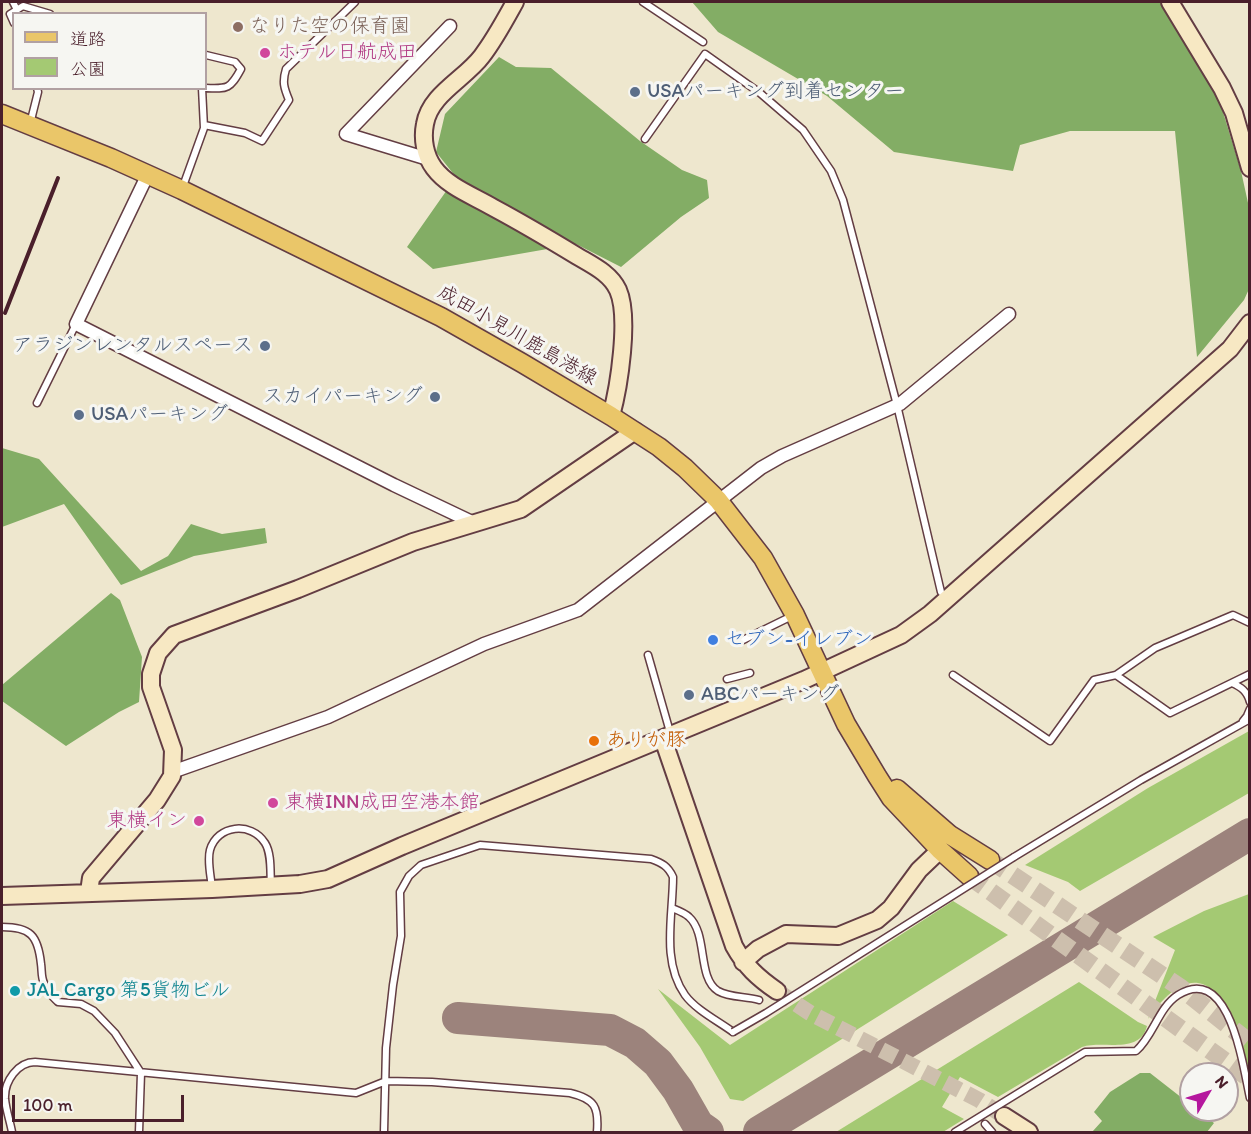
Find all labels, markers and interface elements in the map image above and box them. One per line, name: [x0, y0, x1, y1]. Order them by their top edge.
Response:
legend: [12, 12, 207, 90]
place label: なりた空の保育園: [250, 15, 410, 39]
marker: なりた空の保育園: [231, 20, 245, 34]
text: 道路: [70, 28, 106, 50]
place label: ホテル日航成田: [277, 41, 417, 65]
marker: ホテル日航成田: [258, 46, 272, 60]
text: 公園: [70, 58, 106, 80]
place label: USAパーキング到着センター: [647, 80, 904, 104]
marker: USAパーキング到着センター: [628, 85, 642, 99]
street label: 成田小見川鹿島港線: [433, 281, 601, 391]
place label: アラジンレンタルスペース: [13, 334, 253, 358]
marker: アラジンレンタルスペース: [258, 339, 272, 353]
place label: スカイパーキング: [263, 385, 423, 409]
marker: スカイパーキング: [428, 390, 442, 404]
place label: USAパーキング: [91, 403, 228, 427]
marker: USAパーキング: [72, 408, 86, 422]
place label: セブン-イレブン: [725, 628, 873, 652]
marker: セブン-イレブン: [706, 633, 720, 647]
place label: ABCパーキング: [701, 683, 840, 707]
marker: ABCパーキング: [682, 688, 696, 702]
place label: ありが豚: [606, 729, 686, 753]
marker: ありが豚: [587, 734, 601, 748]
place label: 東横INN成田空港本館: [285, 791, 479, 815]
marker: 東横INN成田空港本館: [266, 796, 280, 810]
place label: 東横イン: [107, 809, 187, 833]
marker: 東横イン: [192, 814, 206, 828]
place label: JAL Cargo 第5貨物ビル: [27, 979, 230, 1003]
marker: JAL Cargo 第5貨物ビル: [8, 984, 22, 998]
north arrow: [1179, 1062, 1239, 1122]
text: N: [1211, 1072, 1233, 1092]
scale bar: [15, 1083, 188, 1121]
text: 100 m: [23, 1094, 73, 1116]

